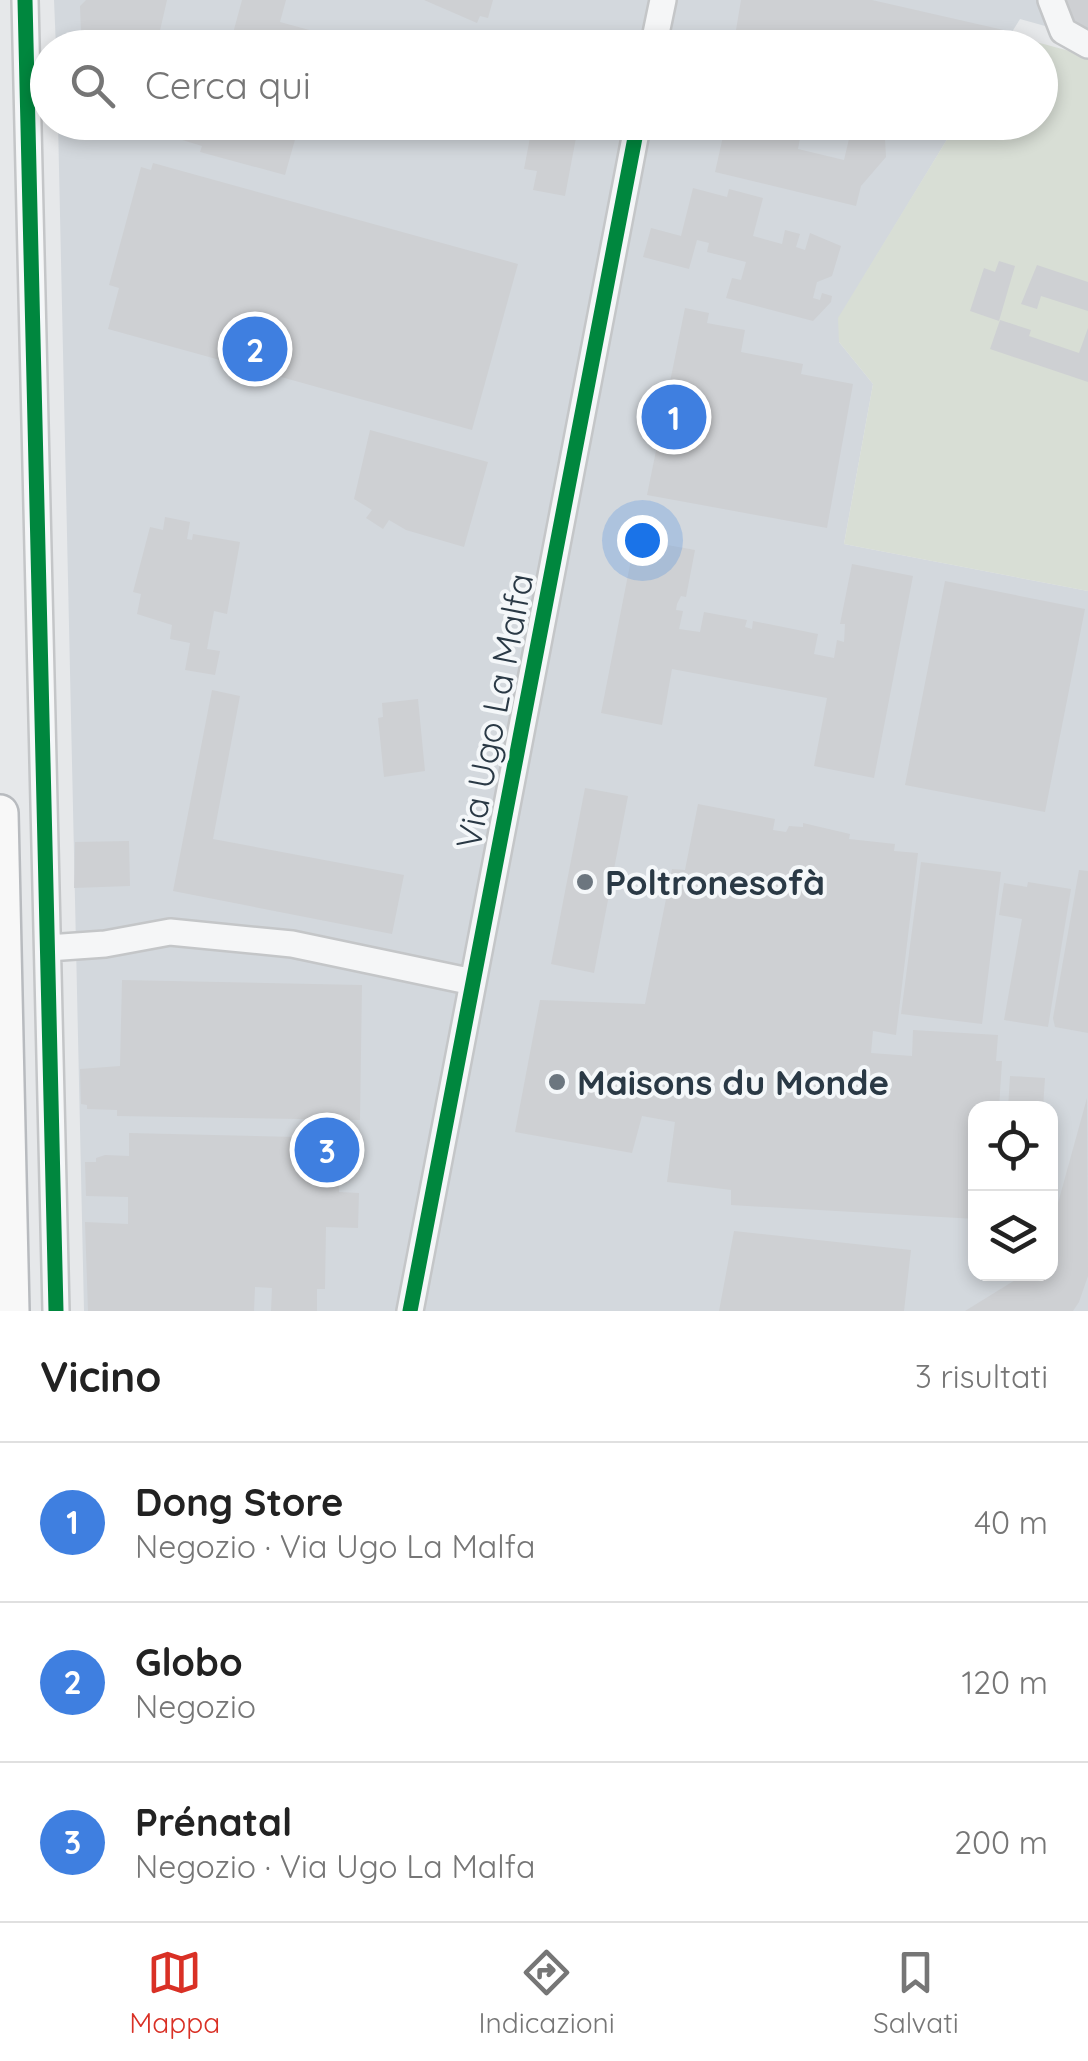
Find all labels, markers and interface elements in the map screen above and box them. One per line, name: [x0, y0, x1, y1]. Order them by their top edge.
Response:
search box: [30, 30, 1058, 140]
icon: search: [65, 58, 120, 113]
text: Cerca qui: [145, 61, 311, 109]
pin: 2: [222, 312, 288, 386]
pin: 1: [642, 380, 706, 454]
your location: [617, 515, 668, 566]
street label: Via Ugo La Malfa: [446, 570, 542, 852]
place label: Poltronesofà: [605, 860, 825, 904]
marker: Poltronesofà: [574, 871, 596, 893]
place label: Maisons du Monde: [577, 1060, 889, 1104]
marker: Maisons du Monde: [546, 1071, 568, 1093]
map controls: [968, 1101, 1058, 1281]
button: locate: [968, 1101, 1058, 1191]
pin: 3: [294, 1112, 360, 1188]
button: layers: [968, 1191, 1058, 1281]
text: Vicino: [40, 1350, 161, 1403]
text: 3 risultati: [915, 1356, 1048, 1396]
text: Dong Store: [135, 1478, 344, 1526]
text: 1: [66, 1502, 79, 1542]
text: 40 m: [974, 1502, 1048, 1542]
text: Negozio · Via Ugo La Malfa: [135, 1526, 536, 1566]
text: Globo: [135, 1638, 243, 1686]
text: 2: [63, 1662, 82, 1702]
text: 120 m: [961, 1662, 1048, 1702]
text: Negozio: [135, 1686, 256, 1726]
text: Prénatal: [135, 1798, 292, 1846]
text: 3: [64, 1822, 81, 1862]
text: 200 m: [954, 1822, 1048, 1862]
text: Negozio · Via Ugo La Malfa: [135, 1846, 536, 1886]
tab: Mappa: [129, 1945, 220, 2040]
tab: Indicazioni: [479, 1945, 615, 2040]
tab: Salvati: [873, 1945, 959, 2040]

